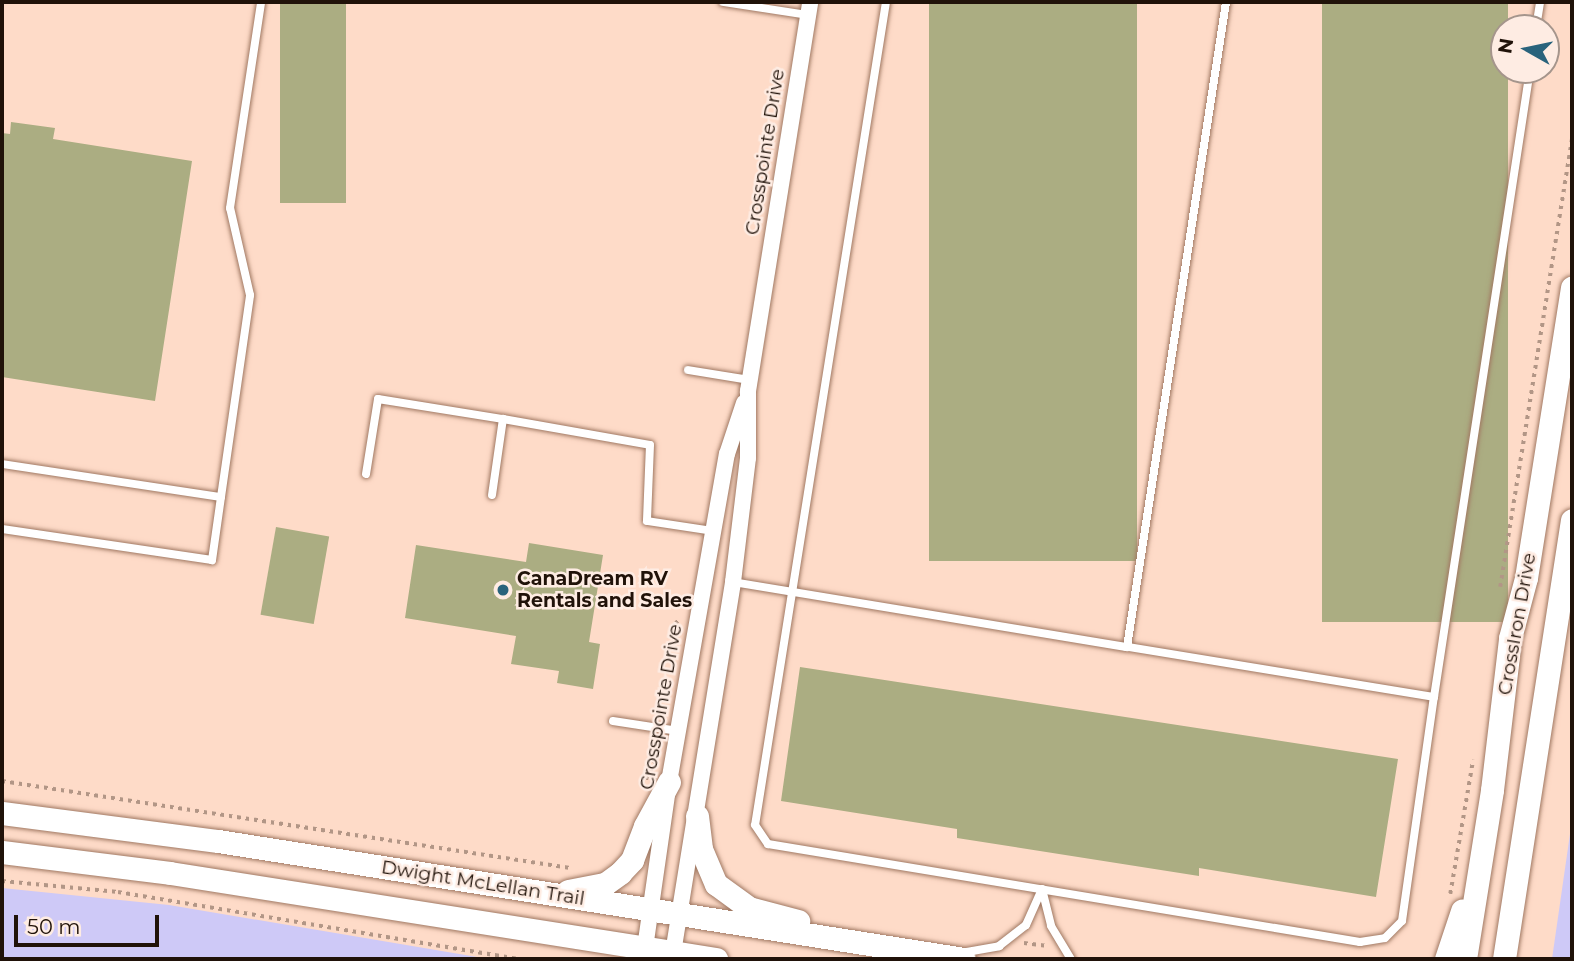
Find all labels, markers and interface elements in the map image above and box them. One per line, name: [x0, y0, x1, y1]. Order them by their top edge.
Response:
north arrow: [1490, 14, 1560, 84]
text: N: [1493, 37, 1518, 55]
street label: Crosspointe Drive: [741, 67, 789, 237]
street label: CrossIron Drive: [1493, 551, 1541, 697]
place label: CanaDream RV Rentals and Sales: [517, 568, 692, 612]
marker: CanaDream RV Rentals and Sales: [495, 582, 511, 598]
street label: Crosspointe Drive: [635, 622, 687, 792]
street label: Dwight McLellan Trail: [380, 856, 586, 910]
scale bar: [18, 902, 163, 946]
text: 50 m: [27, 914, 81, 939]

